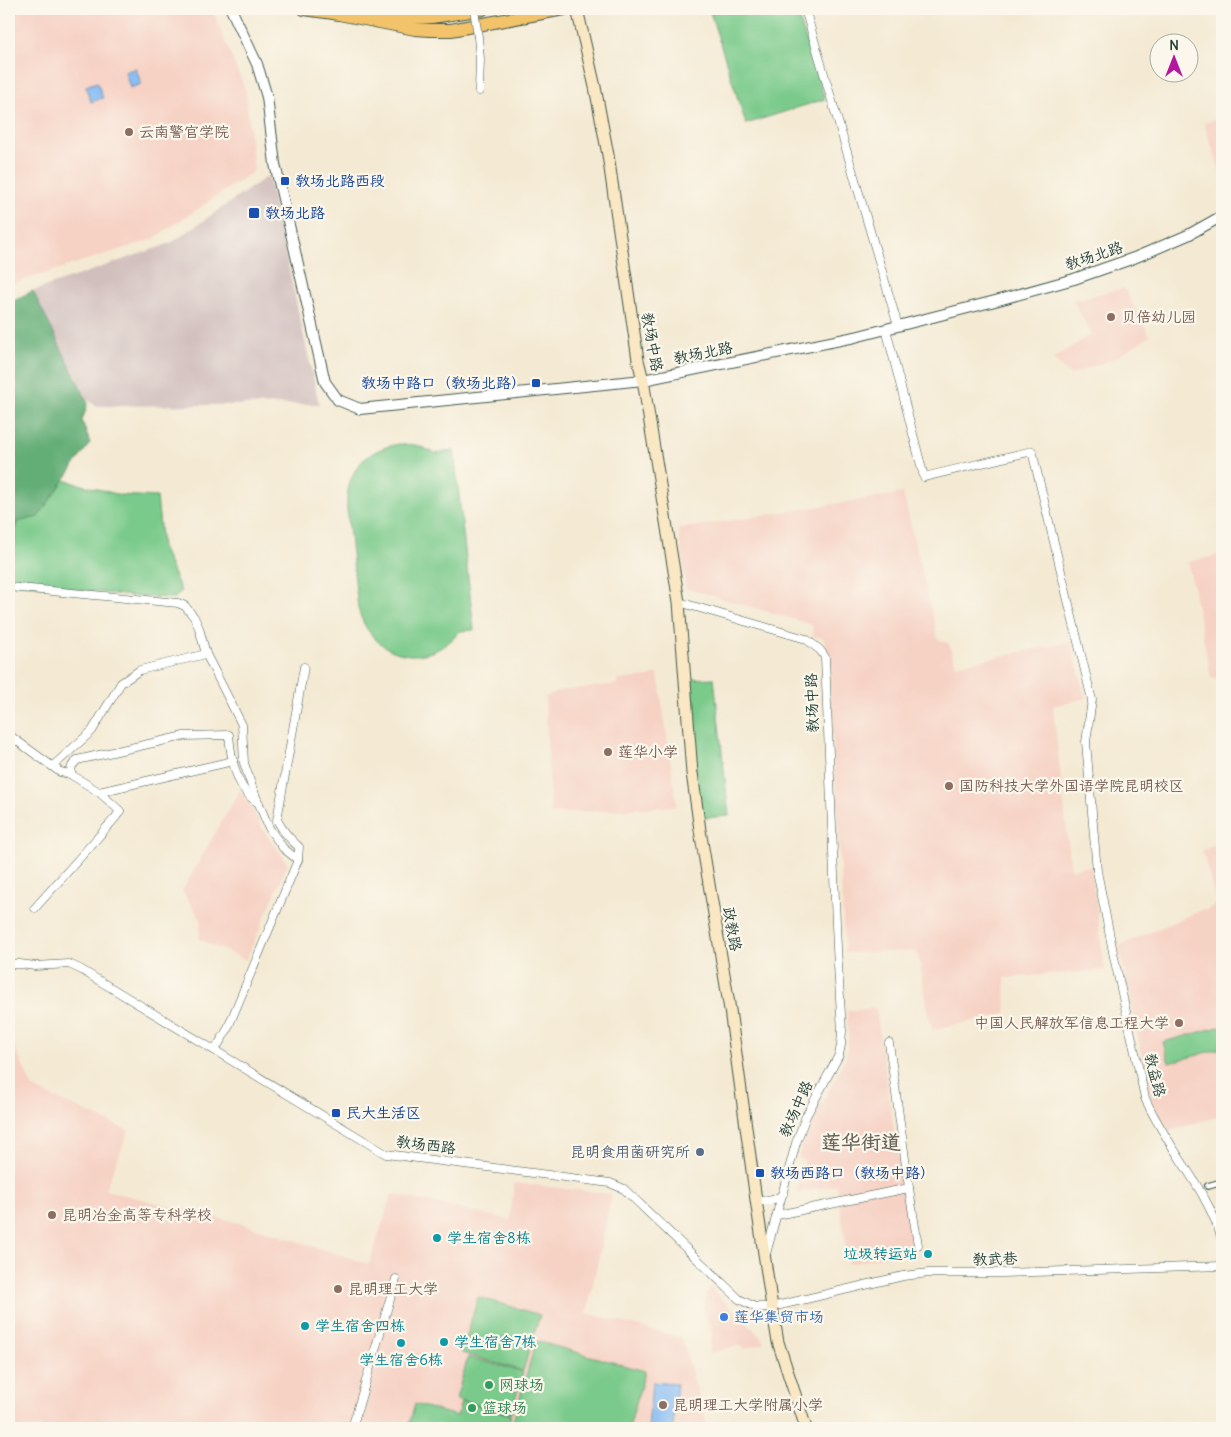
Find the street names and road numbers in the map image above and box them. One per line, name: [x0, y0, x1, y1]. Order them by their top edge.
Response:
street label: 教场北路: [1062, 237, 1125, 274]
street label: 教场中路: [638, 311, 667, 373]
street label: 教场北路: [672, 337, 734, 368]
street label: 教场中路: [801, 673, 822, 733]
street label: 政教路: [719, 905, 746, 953]
street label: 教益路: [1141, 1051, 1170, 1099]
street label: 教场中路: [775, 1078, 816, 1140]
street label: 教场西路: [395, 1131, 457, 1158]
street label: 教武巷: [972, 1249, 1018, 1268]

